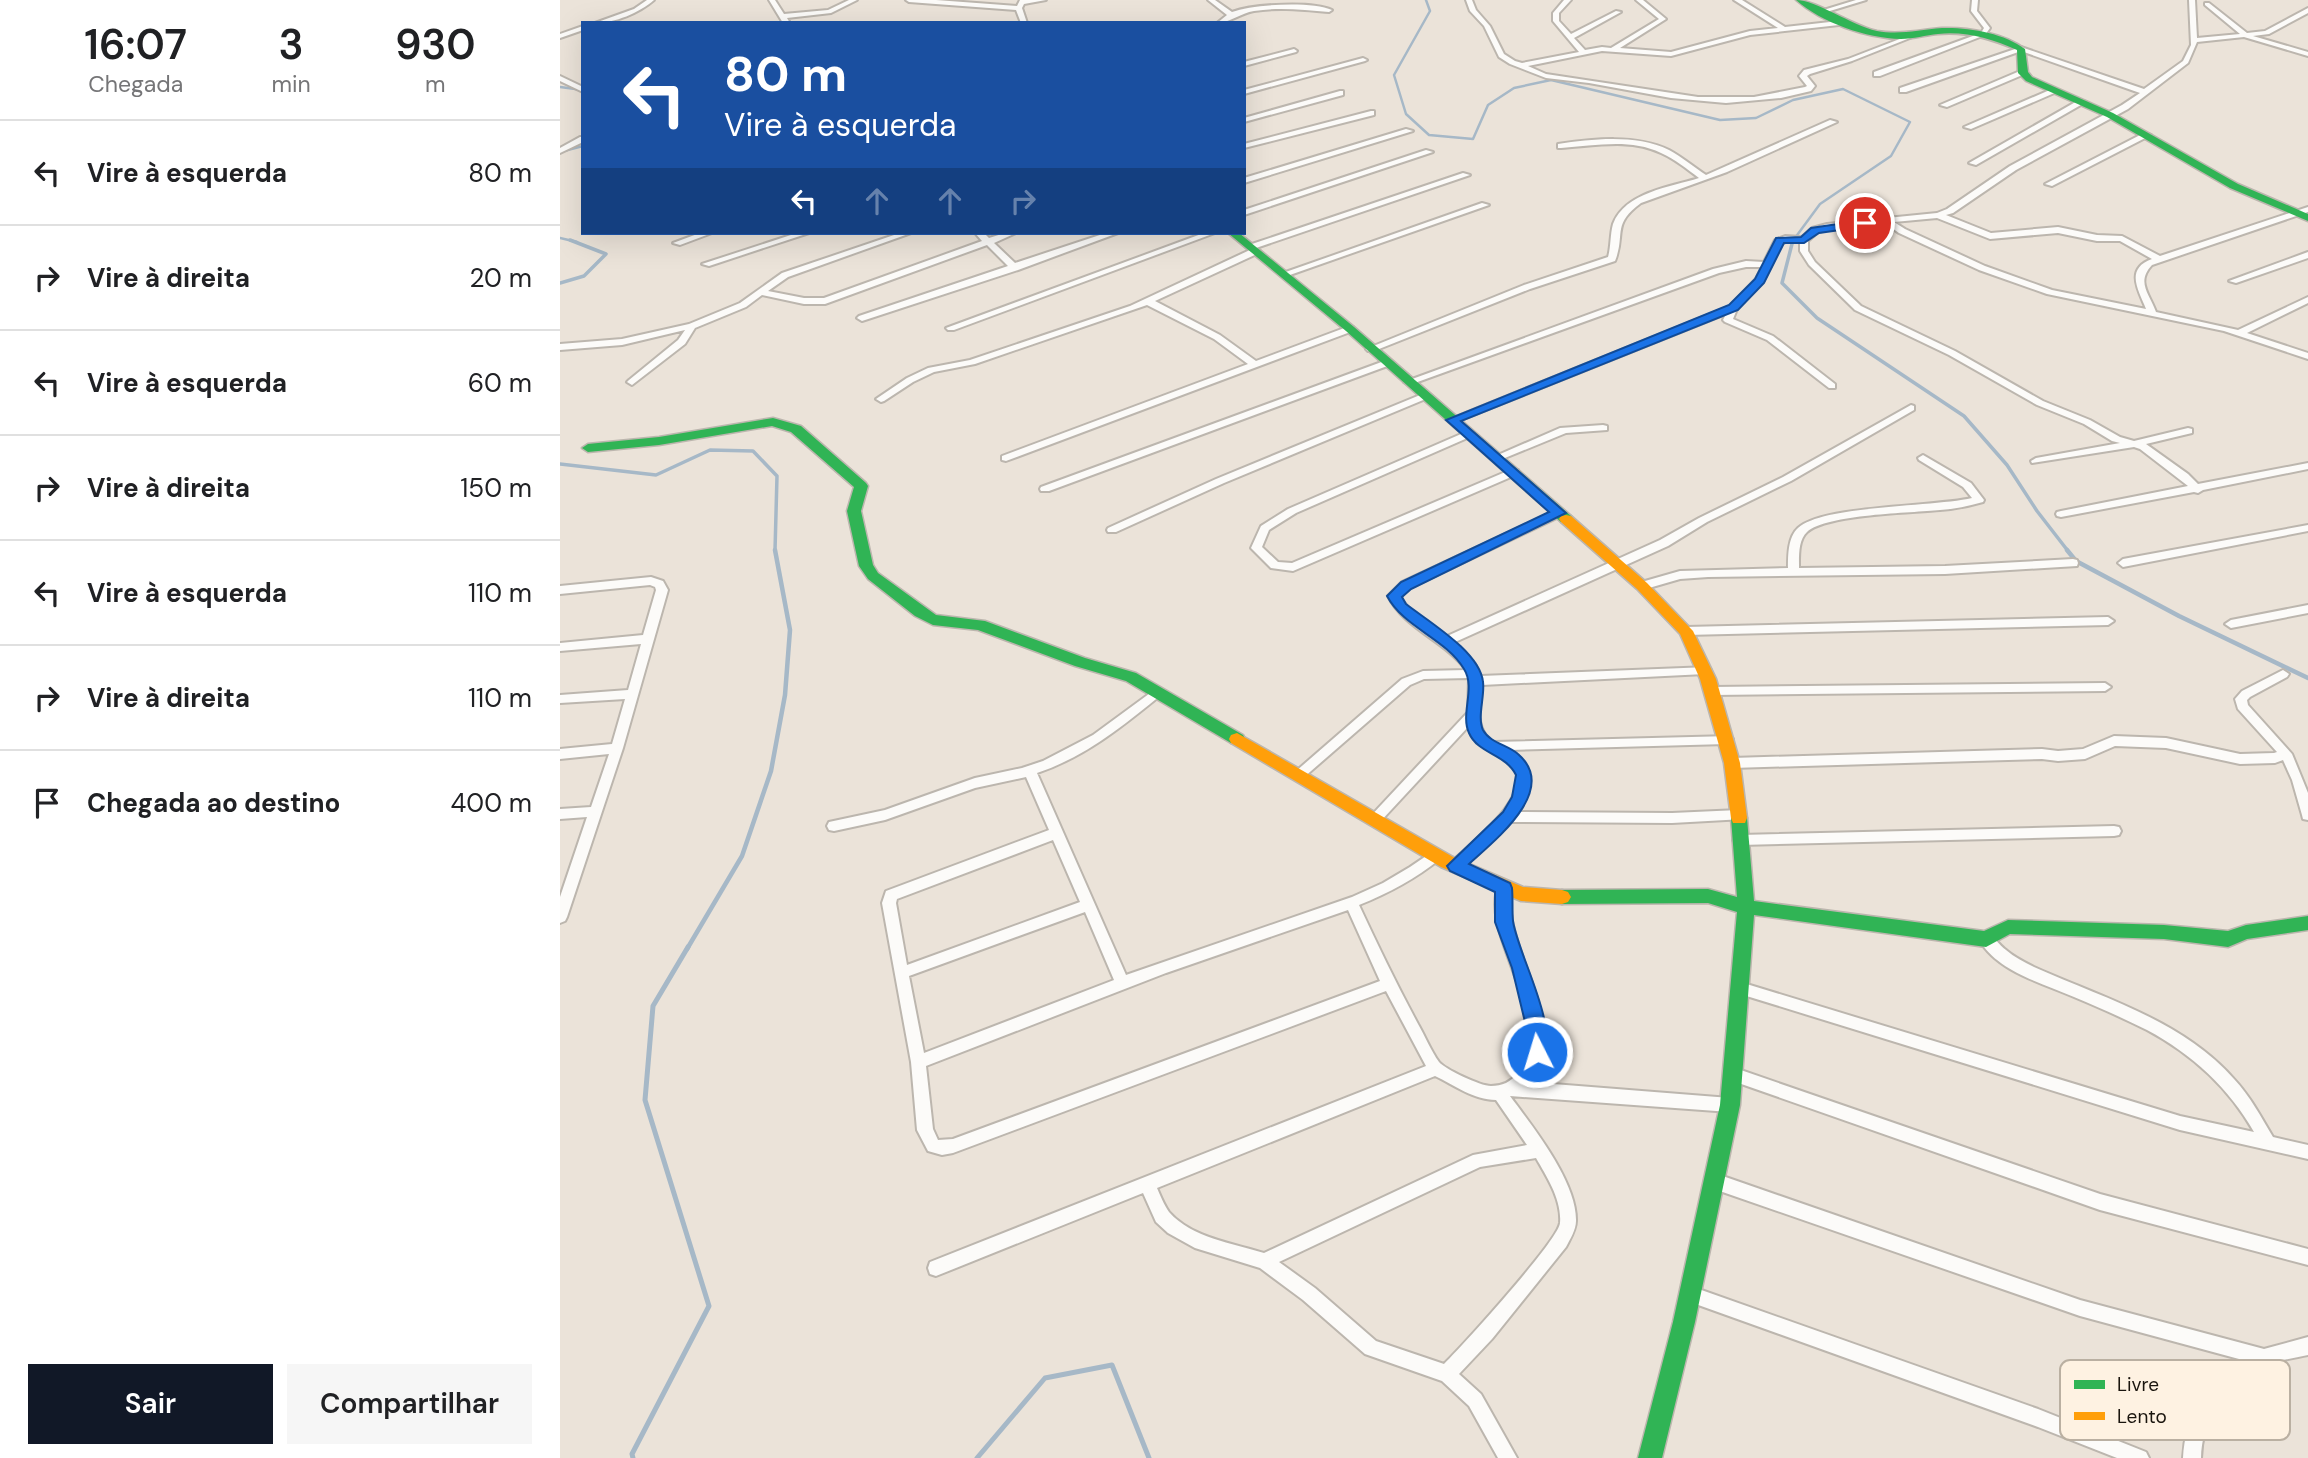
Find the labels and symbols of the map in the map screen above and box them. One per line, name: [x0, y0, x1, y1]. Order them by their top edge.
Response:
pin: [1835, 193, 1895, 253]
position arrow: [1500, 1015, 1574, 1089]
legend: [2060, 1360, 2290, 1440]
text: Livre: [2117, 1372, 2159, 1397]
text: Lento: [2117, 1404, 2167, 1429]

